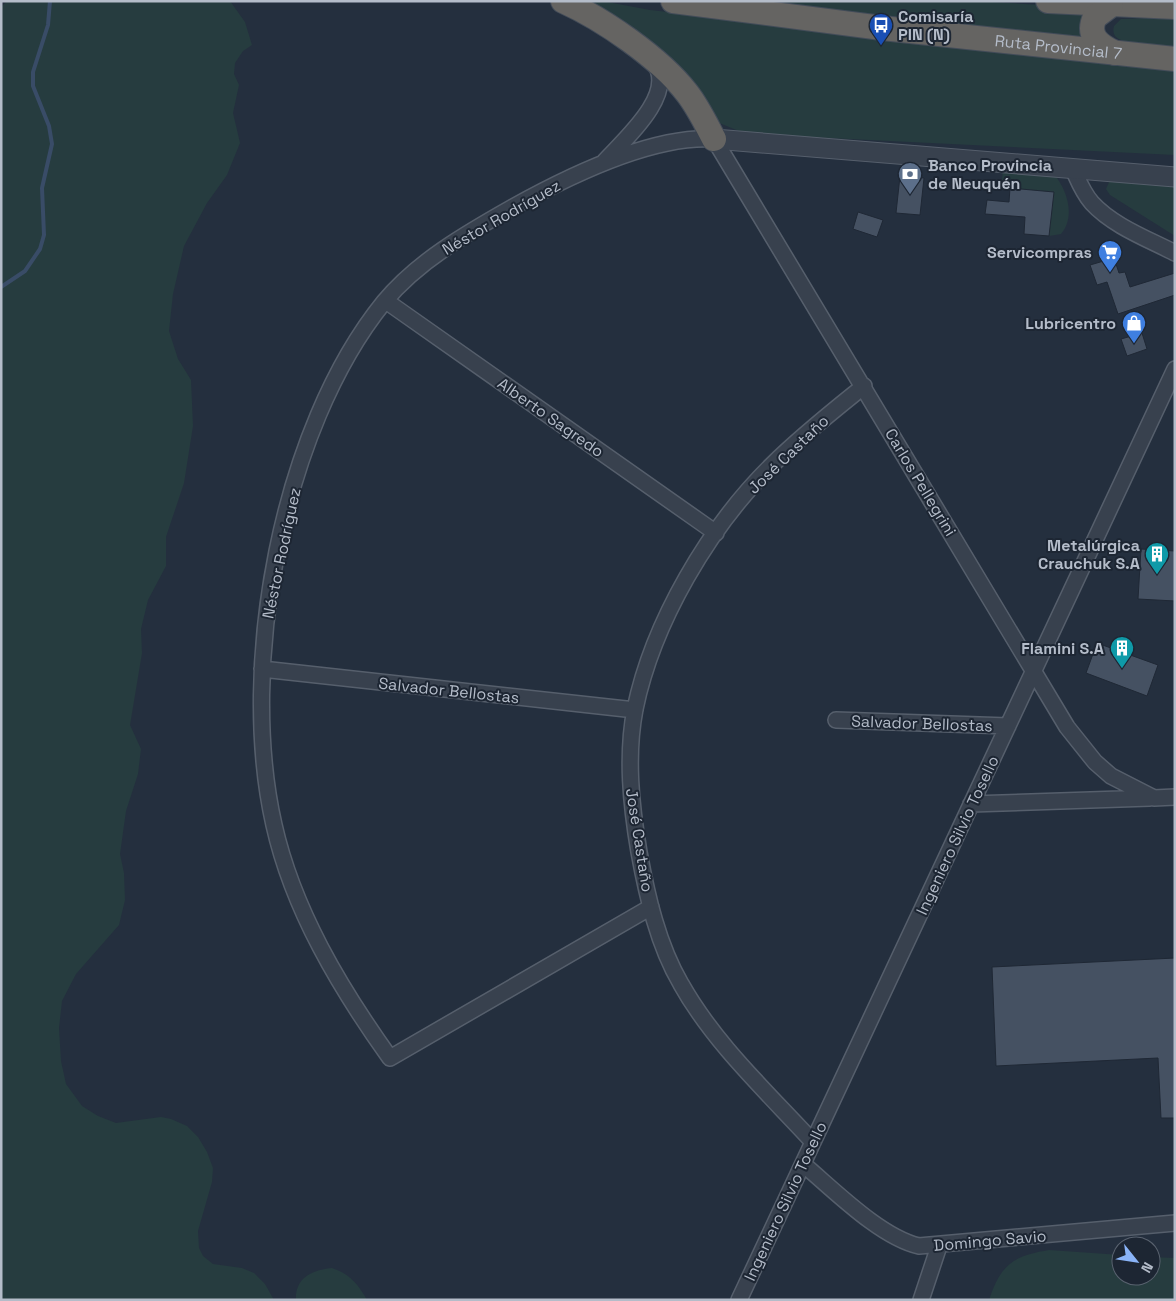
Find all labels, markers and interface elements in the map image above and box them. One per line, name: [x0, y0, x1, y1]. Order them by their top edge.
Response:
place label: Comisaría PIN (N): [898, 6, 973, 45]
bus stop icon: Comisaría PIN (N): [868, 12, 894, 46]
street label: Ruta Provincial 7: [994, 30, 1123, 64]
place label: Banco Provincia de Neuquén: [928, 155, 1052, 194]
bank icon: Banco Provincia de Neuquén: [897, 161, 923, 195]
street label: Néstor Rodríguez: [438, 175, 564, 260]
supermarket icon: Servicompras: [1097, 239, 1123, 273]
place label: Servicompras: [987, 242, 1092, 263]
shop icon: Lubricentro: [1121, 310, 1147, 344]
place label: Lubricentro: [1025, 313, 1116, 334]
street label: Alberto Sagredo: [493, 373, 608, 462]
street label: José Castaño: [743, 410, 833, 498]
street label: Carlos Pellegrini: [880, 425, 961, 540]
street label: Néstor Rodríguez: [257, 486, 306, 620]
place label: Metalúrgica Crauchuk S.A: [1038, 535, 1140, 574]
building icon: Metalúrgica Crauchuk S.A: [1144, 541, 1170, 575]
building icon: Flamini S.A: [1109, 635, 1135, 669]
place label: Flamini S.A: [1021, 638, 1104, 659]
street label: Salvador Bellostas: [377, 673, 520, 708]
street label: Salvador Bellostas: [851, 711, 993, 736]
street label: Ingeniero Silvio Tosello: [911, 752, 1004, 918]
street label: José Castaño: [621, 787, 658, 894]
street label: Ingeniero Silvio Tosello: [739, 1118, 832, 1284]
street label: Domingo Savio: [933, 1225, 1047, 1256]
north arrow: [1111, 1236, 1161, 1286]
text: N: [1137, 1259, 1157, 1276]

